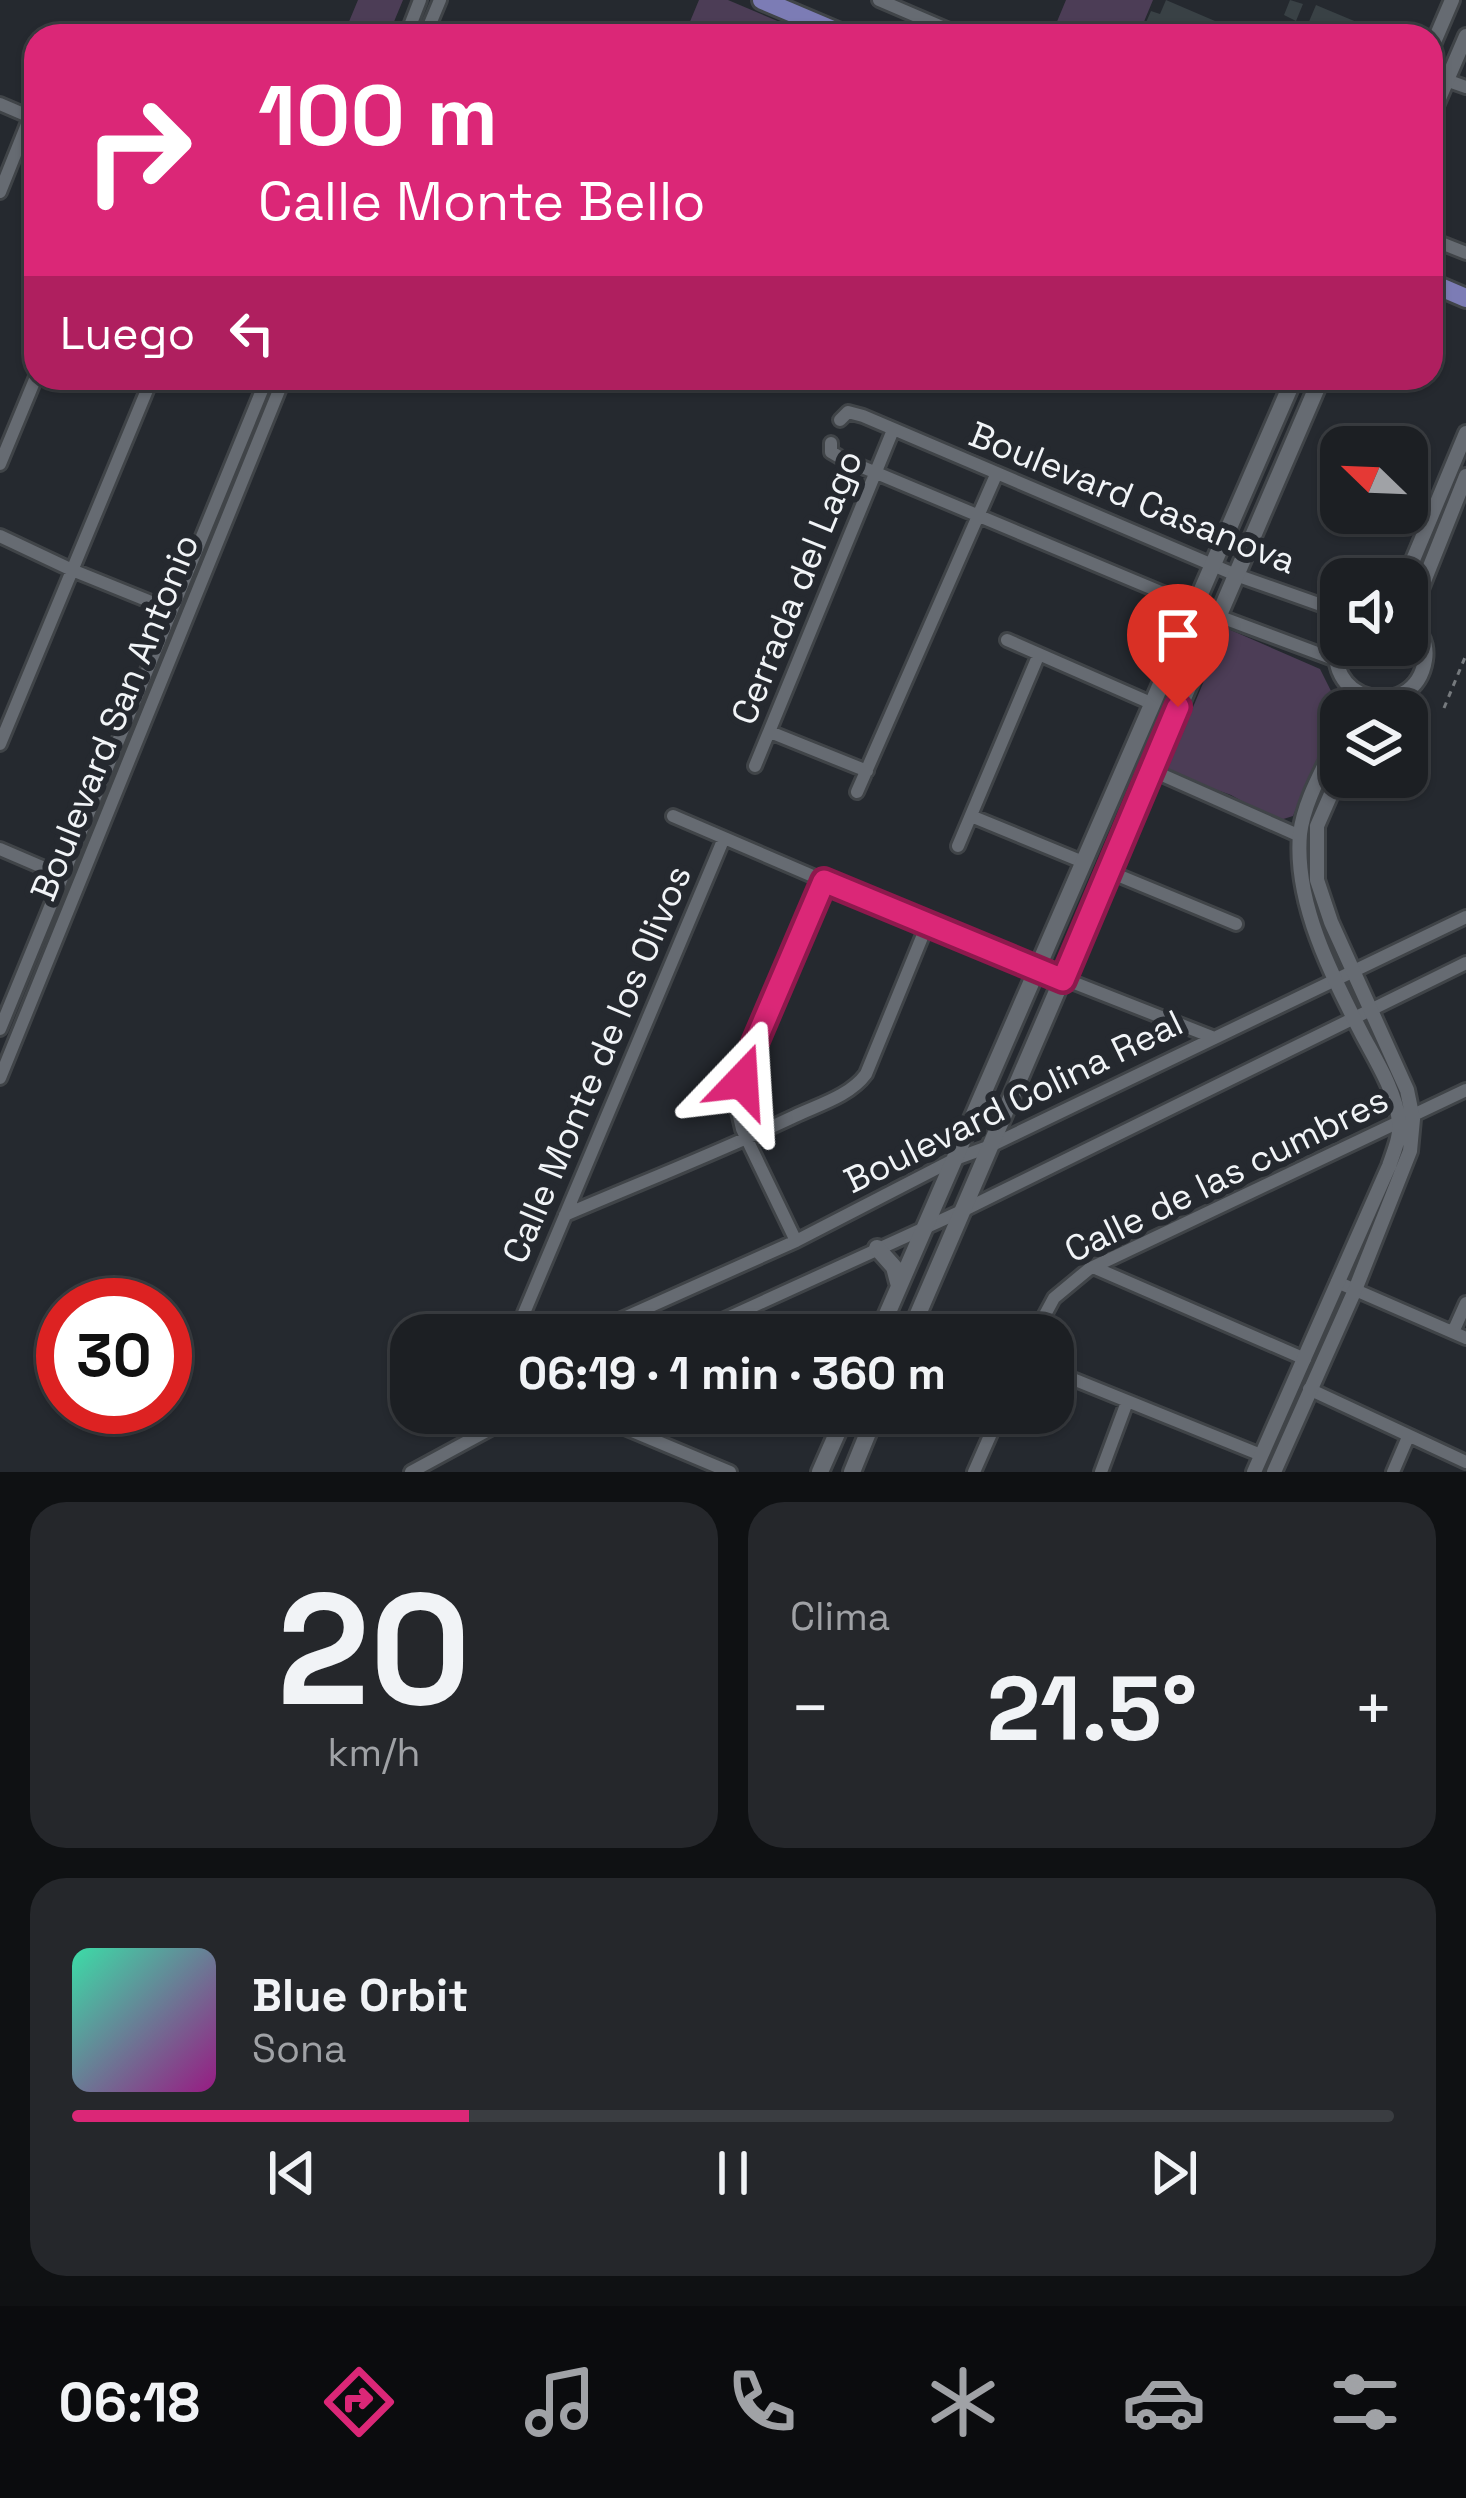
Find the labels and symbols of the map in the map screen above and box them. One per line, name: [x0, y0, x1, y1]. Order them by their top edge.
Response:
street label: Boulevard Casanova: [962, 411, 1303, 585]
north arrow: [1320, 426, 1428, 534]
street label: Cerrada del Lago: [721, 443, 873, 731]
street label: Boulevard San Antonio: [20, 527, 210, 907]
pin: [1127, 584, 1229, 707]
street label: Calle Monte de los Olivos: [492, 858, 702, 1270]
street label: Boulevard Colina Real: [837, 1000, 1190, 1204]
position arrow: [679, 1018, 805, 1144]
street label: Calle de las cumbres: [1057, 1077, 1396, 1273]
speed limit sign: 30: [36, 1278, 192, 1434]

